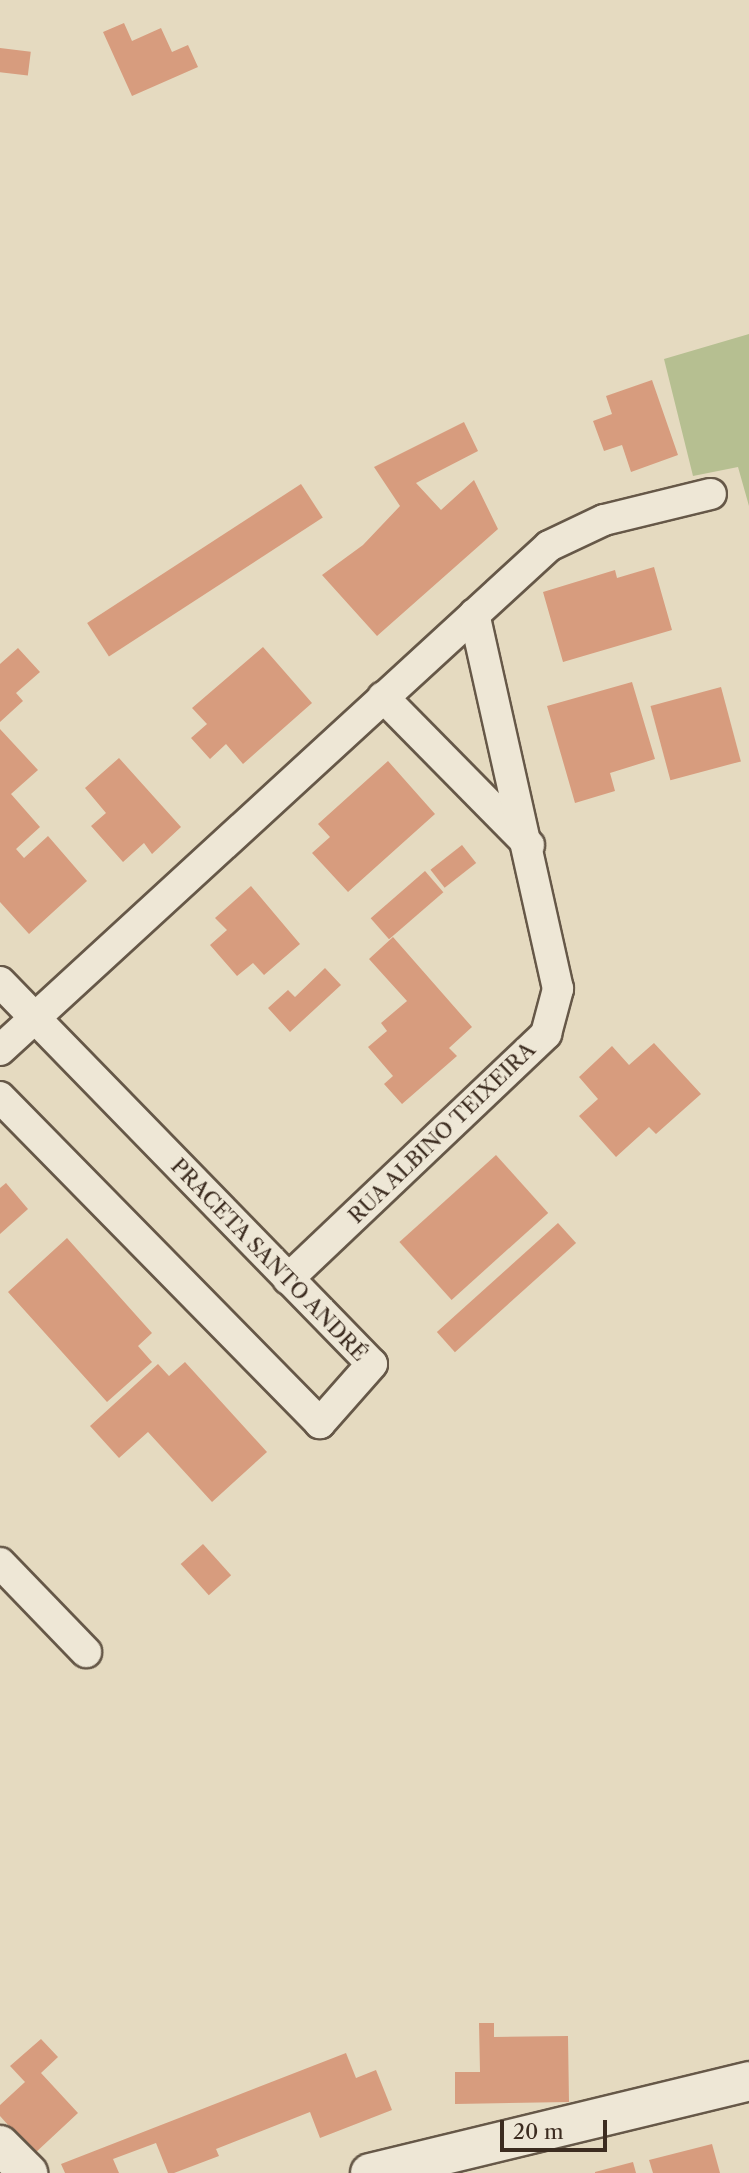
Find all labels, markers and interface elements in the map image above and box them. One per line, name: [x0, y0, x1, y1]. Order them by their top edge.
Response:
street label: RUA ALBINO TEIXEIRA: [343, 1037, 541, 1229]
street label: PRACETA SANTO ANDRÉ: [165, 1153, 373, 1367]
scale bar: [504, 2106, 611, 2150]
text: 20 m: [513, 2119, 564, 2144]

